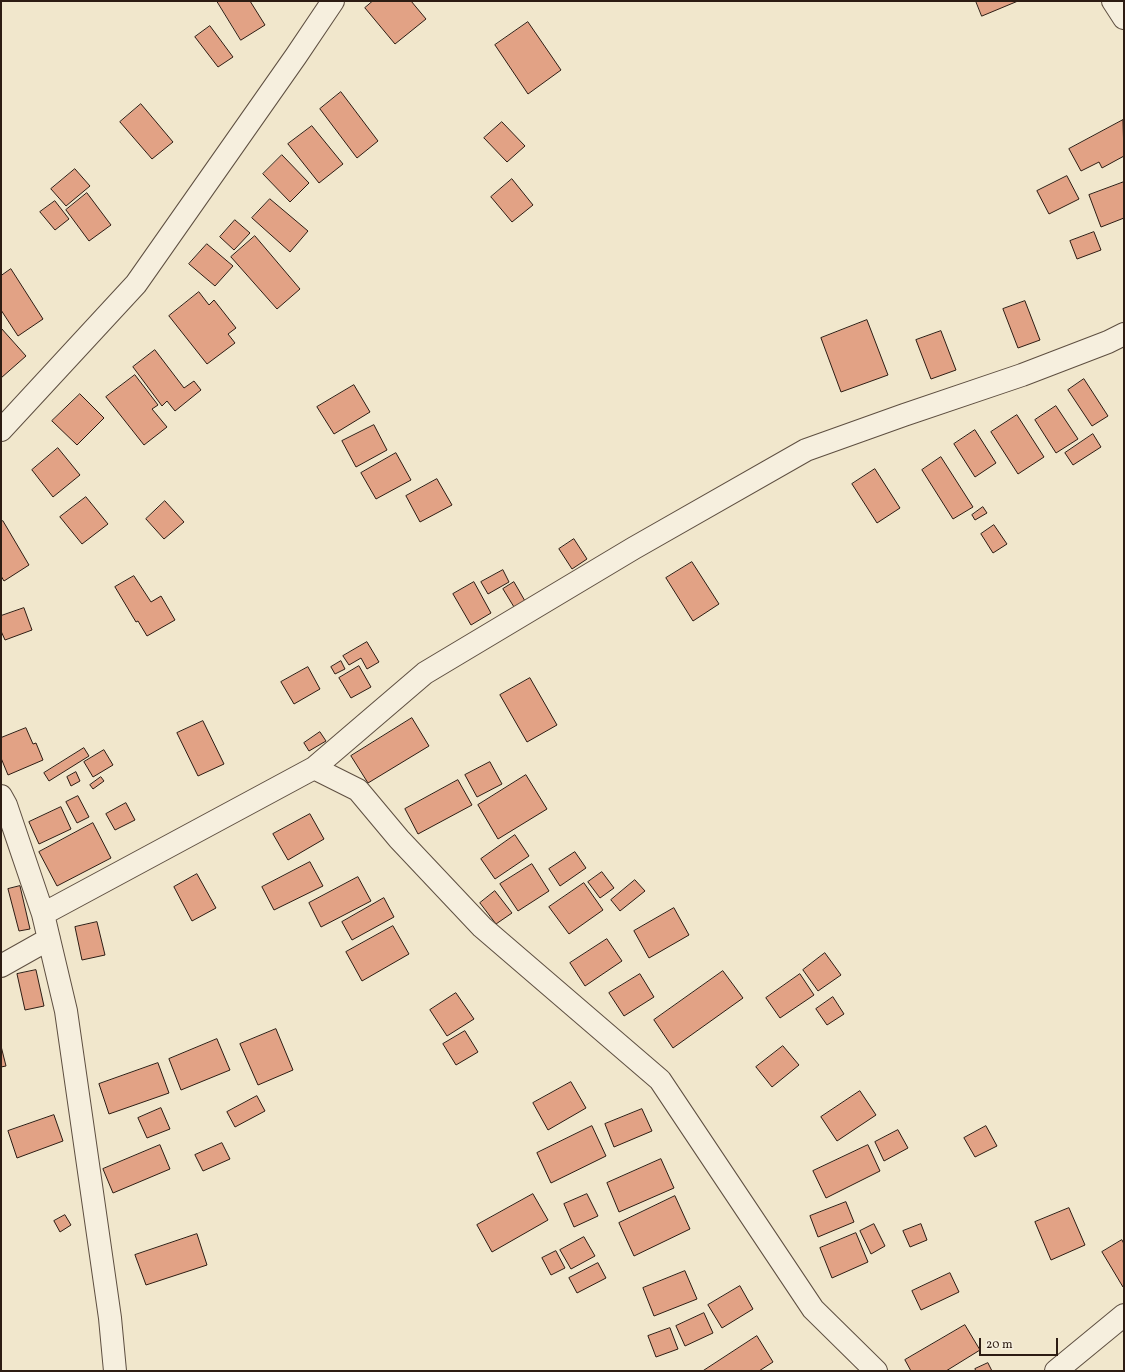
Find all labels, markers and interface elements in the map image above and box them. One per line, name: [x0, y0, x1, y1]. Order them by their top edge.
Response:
scale bar: [981, 1330, 1060, 1356]
text: 20 m: [986, 1337, 1013, 1353]

